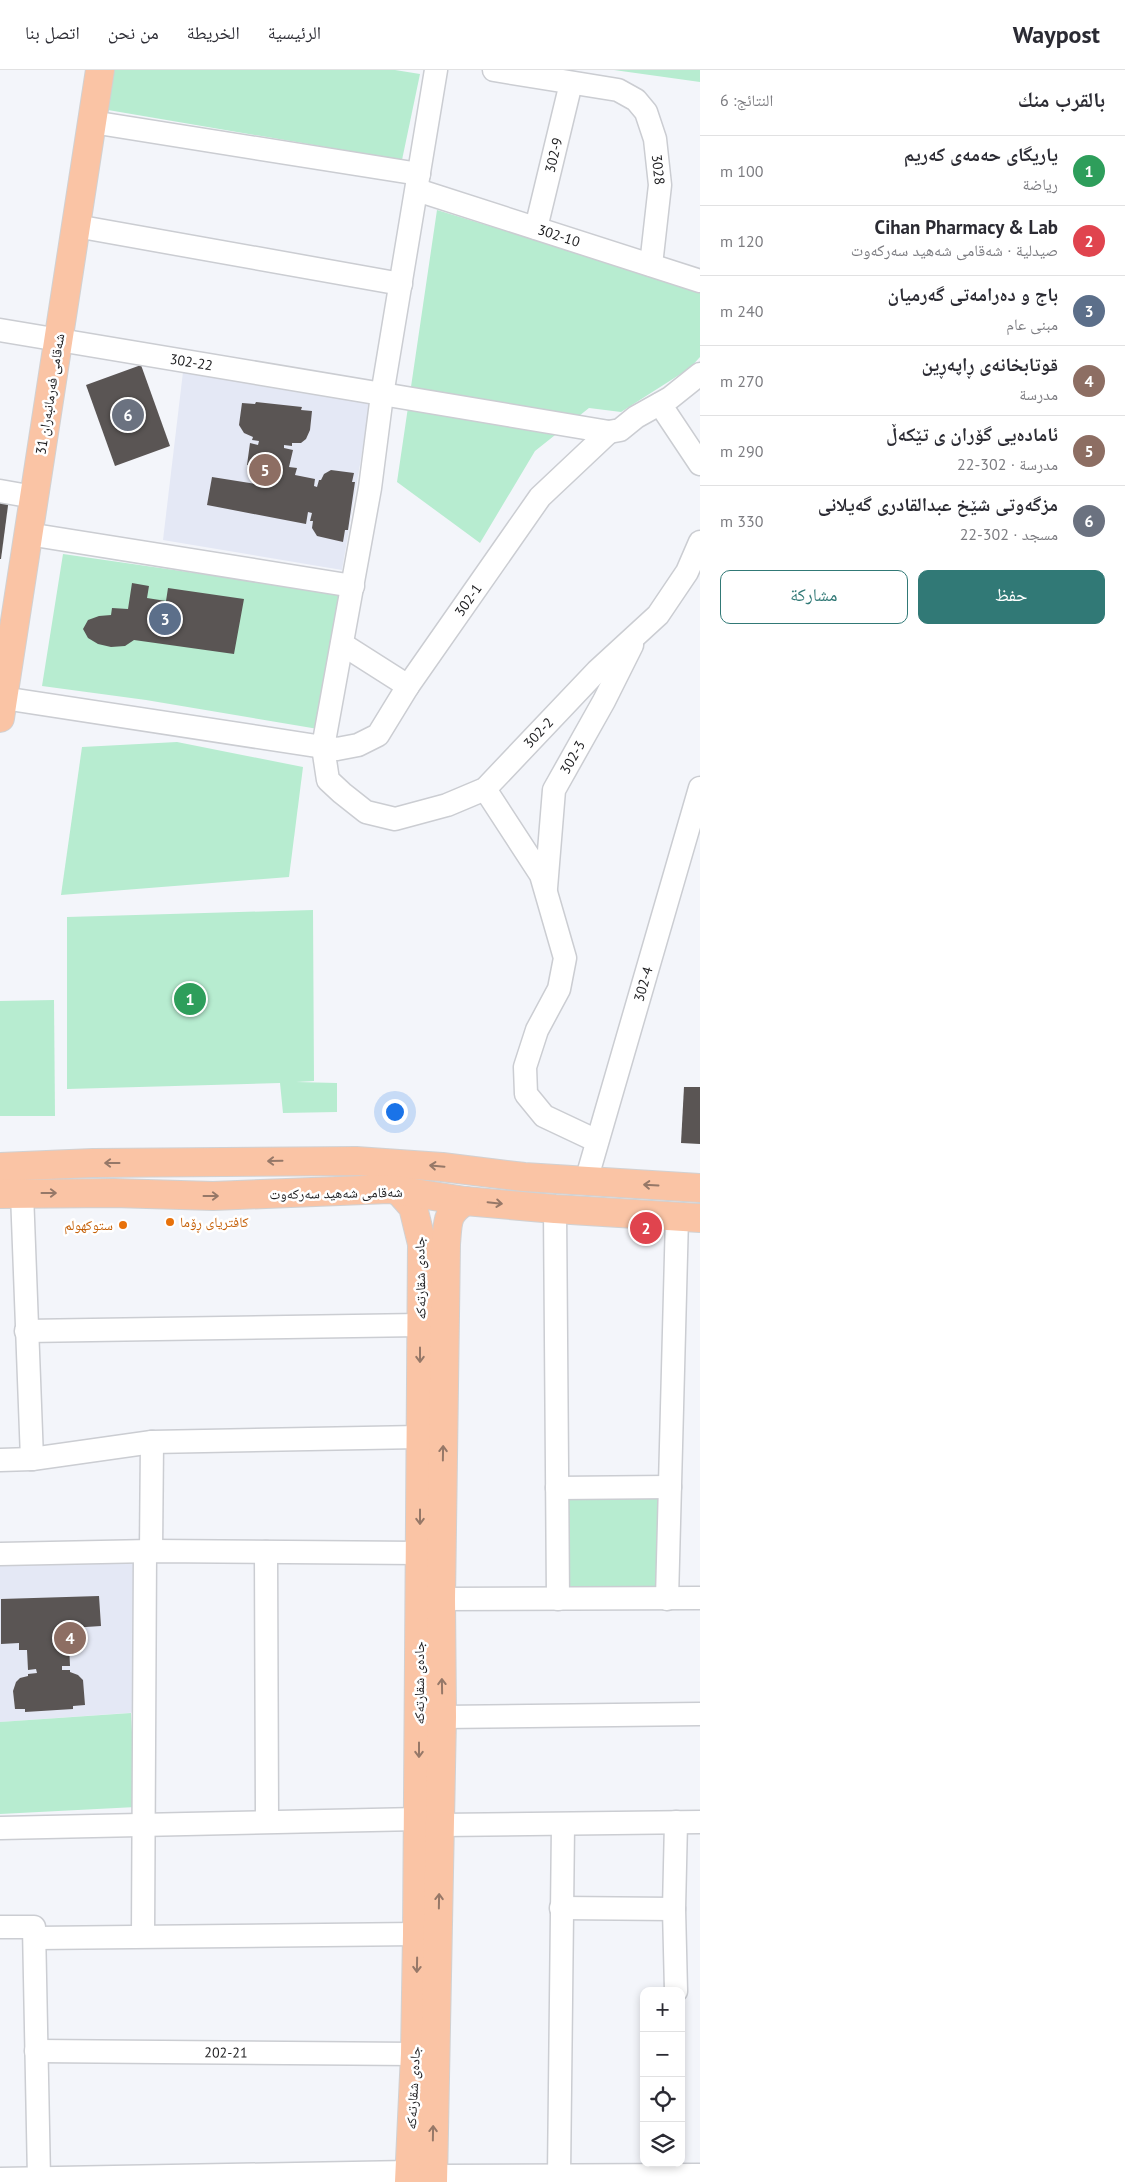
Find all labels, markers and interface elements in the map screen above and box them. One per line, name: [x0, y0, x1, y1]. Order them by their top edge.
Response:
text: Waypost: [1013, 19, 1100, 50]
text: اتصل بنا: [25, 21, 80, 44]
text: من نحن: [108, 21, 159, 44]
text: الخريطة: [187, 21, 240, 44]
text: الرئيسية: [268, 21, 321, 44]
text: بالقرب منك: [1018, 86, 1105, 113]
text: النتائج: 6: [720, 90, 773, 110]
street label: 302-9: [541, 136, 567, 175]
text: یاریگای ‌حەمەی کەریم: [904, 142, 1058, 166]
street label: 3028: [648, 153, 669, 186]
text: 100 m: [720, 161, 763, 181]
text: 1: [1084, 161, 1094, 181]
text: رياضة: [1022, 174, 1058, 194]
text: Cihan Pharmacy & Lab: [875, 215, 1058, 239]
street label: 302-10: [536, 220, 583, 251]
text: 120 m: [720, 231, 763, 251]
text: 2: [1084, 231, 1094, 251]
text: صيدلية · شەقامی شەهید سەرکەوت: [851, 240, 1058, 260]
text: باج و دەرامەتی گەرمیان: [887, 282, 1058, 306]
text: 240 m: [720, 301, 763, 321]
text: 3: [1084, 301, 1094, 321]
text: مبنى عام: [1006, 314, 1058, 334]
street label: شەقامی فەرمانبەران 31: [32, 332, 68, 456]
street label: 302-22: [169, 350, 214, 374]
text: قوتابخانەی ڕاپەڕین: [921, 352, 1058, 376]
text: 270 m: [720, 371, 763, 391]
text: 4: [1084, 371, 1094, 391]
text: مدرسة: [1019, 384, 1058, 404]
pin: 6: [112, 396, 144, 434]
text: ئامادەیی گۆران ی تێکەڵ: [886, 422, 1058, 446]
text: 290 m: [720, 441, 763, 461]
text: 5: [1084, 441, 1094, 461]
pin: 5: [249, 451, 281, 489]
text: مدرسة · 302-22: [957, 454, 1058, 474]
text: مزگەوتی شێخ عبدالقادری گەیلانی: [818, 492, 1058, 516]
text: 330 m: [720, 511, 763, 531]
text: 6: [1084, 511, 1094, 531]
text: مسجد · 302-22: [960, 524, 1058, 544]
button: مشاركة: [720, 570, 908, 624]
button: حفظ: [918, 570, 1105, 624]
street label: 302-1: [451, 580, 486, 620]
pin: 3: [149, 600, 181, 638]
street label: 302-2: [520, 714, 557, 752]
street label: 302-3: [556, 737, 589, 777]
street label: 302-4: [630, 964, 657, 1004]
pin: 1: [174, 980, 206, 1018]
your location: [382, 1099, 408, 1125]
one-way arrow: [267, 1156, 284, 1166]
one-way arrow: [105, 1158, 121, 1168]
one-way arrow: [430, 1162, 446, 1171]
one-way arrow: [644, 1180, 660, 1189]
street label: شەقامی شەهید سەرکەوت: [269, 1183, 403, 1203]
one-way arrow: [40, 1188, 56, 1198]
one-way arrow: [202, 1191, 219, 1201]
one-way arrow: [487, 1199, 503, 1208]
pin: 2: [630, 1209, 662, 1247]
place label: کافتریای ڕۆما: [180, 1213, 249, 1234]
place label: ستوكهولم: [64, 1216, 113, 1235]
marker: کافتریای ڕۆما: [164, 1216, 176, 1228]
marker: ستوكهولم: [117, 1219, 129, 1231]
street label: جادەی شقارتەکە: [410, 1236, 430, 1320]
one-way arrow: [415, 1346, 425, 1362]
one-way arrow: [438, 1446, 448, 1462]
one-way arrow: [415, 1508, 425, 1525]
pin: 4: [54, 1619, 86, 1657]
street label: جادەی شقارتەکە: [410, 1641, 428, 1725]
one-way arrow: [437, 1678, 446, 1694]
one-way arrow: [414, 1741, 424, 1757]
one-way arrow: [434, 1893, 443, 1909]
one-way arrow: [412, 1956, 421, 1972]
map controls: [640, 1987, 685, 2167]
button: +: [640, 1987, 685, 2032]
button: −: [640, 2032, 685, 2077]
street label: 202-21: [204, 2043, 248, 2062]
street label: جادەی شقارتەکە: [402, 2046, 424, 2130]
button: locate: [640, 2077, 685, 2122]
button: layers: [640, 2122, 685, 2167]
one-way arrow: [429, 2126, 438, 2142]

